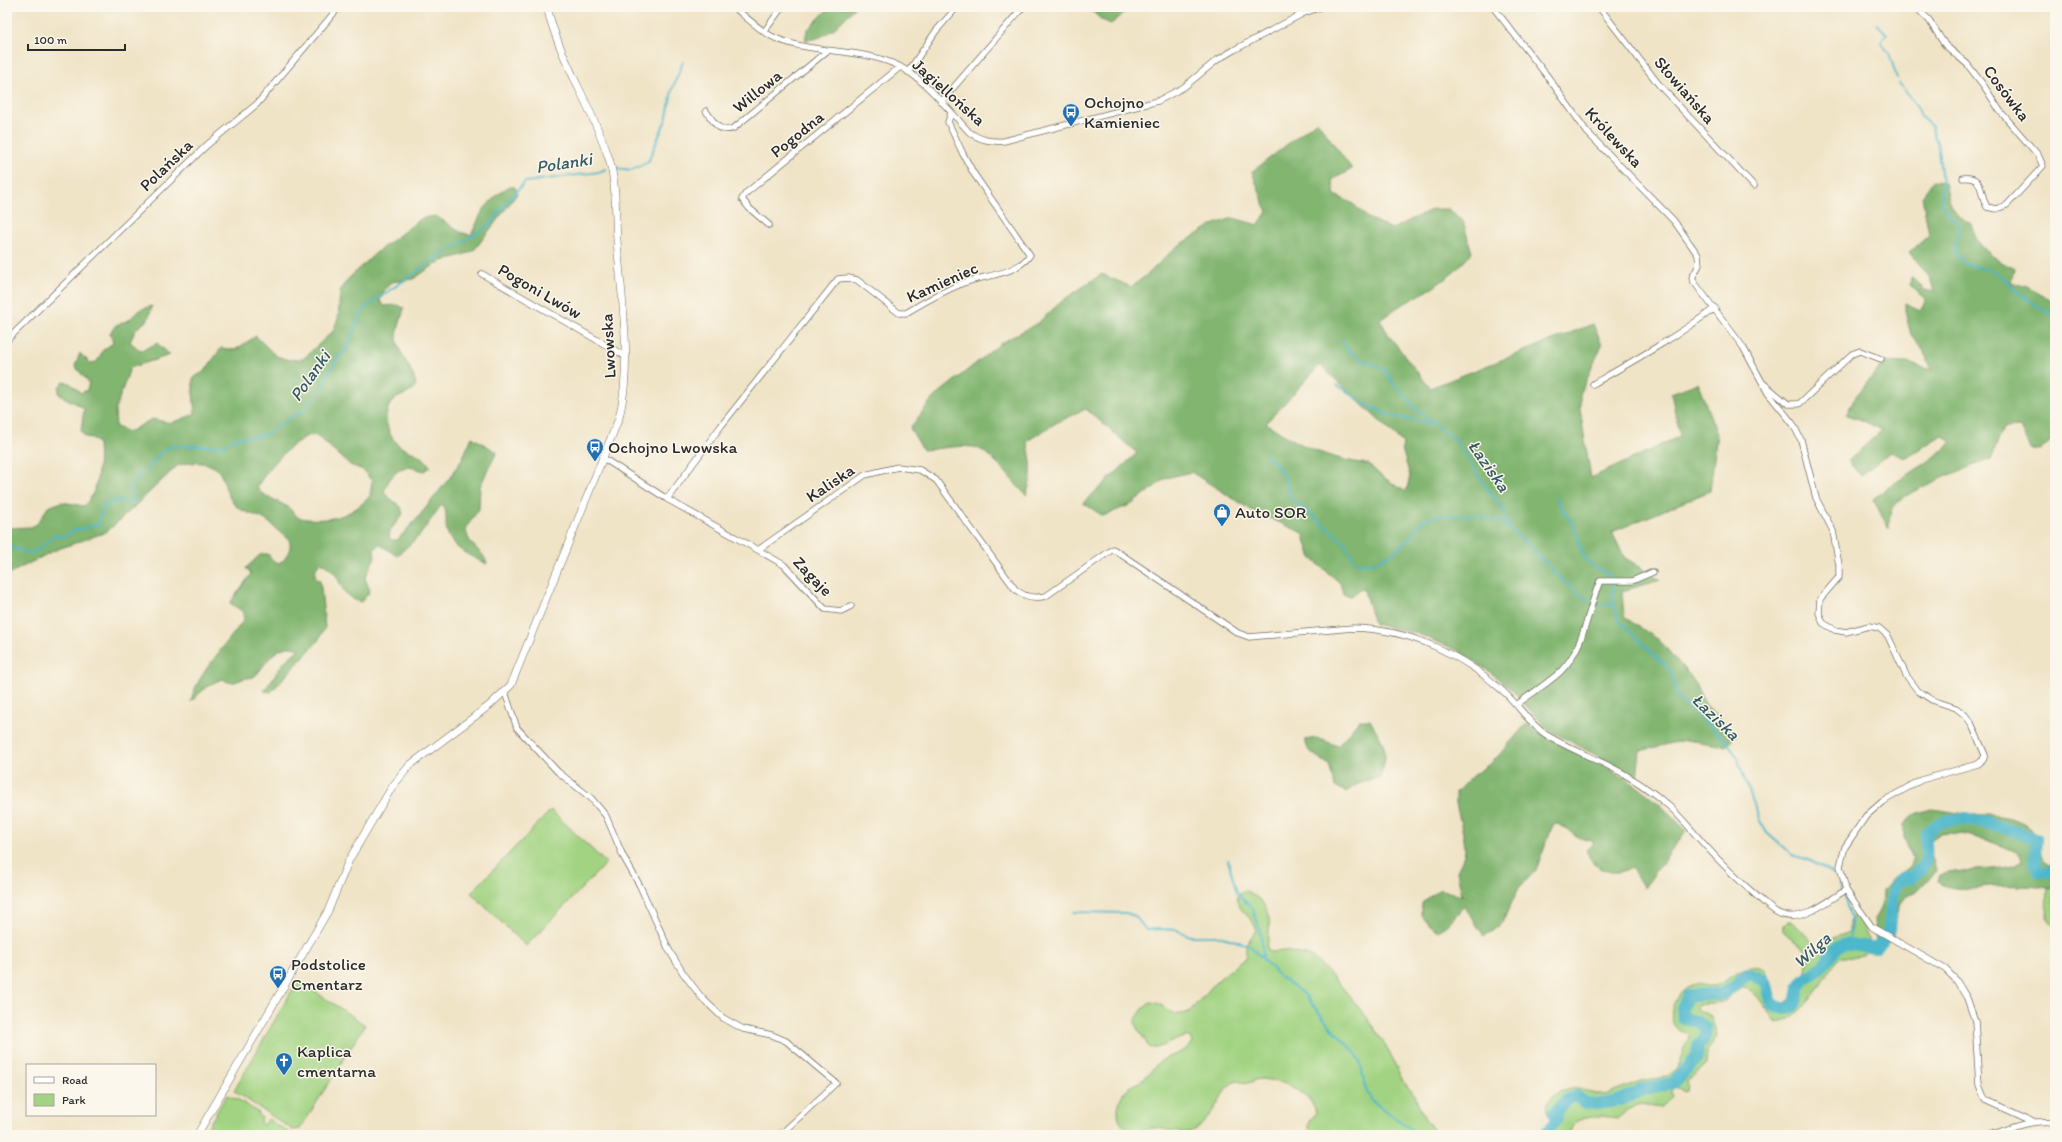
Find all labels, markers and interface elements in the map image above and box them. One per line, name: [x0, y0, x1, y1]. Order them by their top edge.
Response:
scale bar: [28, 26, 125, 52]
text: 100 m: [34, 33, 67, 47]
street label: Słowiańska: [1650, 52, 1720, 128]
street label: Jagiellońska: [909, 54, 989, 130]
street label: Cosówka: [1980, 61, 2034, 125]
street label: Willowa: [728, 65, 786, 117]
place label: Ochojno Kamieniec: [1084, 92, 1160, 132]
bus stop icon: Ochojno Kamieniec: [1061, 102, 1081, 127]
street label: Królewska: [1581, 103, 1647, 171]
street label: Pogodna: [766, 106, 828, 162]
street label: Polańska: [135, 135, 197, 195]
water label: Polanki: [534, 147, 596, 178]
street label: Kamieniec: [903, 257, 981, 307]
street label: Pogoni Lwów: [495, 259, 586, 323]
street label: Lwowska: [596, 313, 620, 379]
water label: Polanki: [285, 345, 337, 405]
water label: Łaziska: [1463, 436, 1515, 497]
bus stop icon: Ochojno Lwowska: [585, 437, 605, 462]
place label: Ochojno Lwowska: [608, 437, 737, 457]
street label: Kaliska: [802, 459, 858, 506]
shop icon: Auto SOR: [1212, 502, 1232, 527]
place label: Auto SOR: [1235, 502, 1307, 522]
street label: Zagaje: [789, 552, 837, 600]
water label: Łaziska: [1687, 689, 1745, 746]
water label: Wilga: [1789, 927, 1836, 973]
place label: Podstolice Cmentarz: [291, 954, 366, 994]
bus stop icon: Podstolice Cmentarz: [268, 964, 288, 989]
place label: Kaplica cmentarna: [297, 1041, 376, 1081]
church icon: Kaplica cmentarna: [274, 1051, 294, 1076]
legend: [26, 1064, 156, 1116]
text: Road: [62, 1073, 88, 1087]
text: Park: [62, 1093, 86, 1107]

